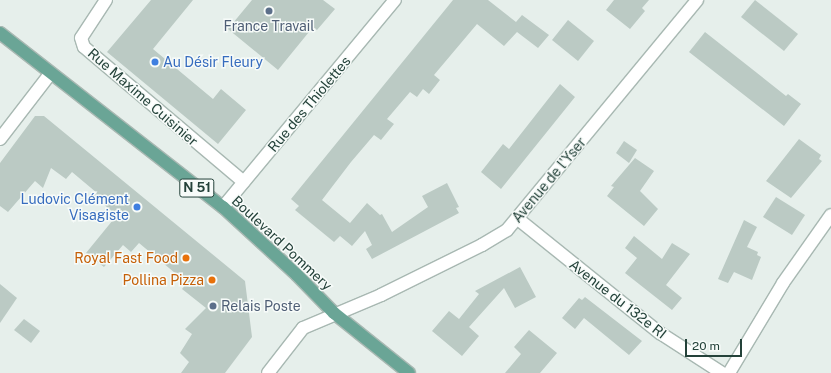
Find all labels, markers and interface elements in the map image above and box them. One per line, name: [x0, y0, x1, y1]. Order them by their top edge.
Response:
marker: France Travail: [264, 6, 274, 16]
place label: France Travail: [223, 18, 315, 34]
street label: Rue Maxime Cuisinier: [84, 45, 202, 149]
street label: Rue des Thiolettes: [264, 53, 354, 155]
place label: Au Désir Fleury: [163, 54, 263, 70]
marker: Au Désir Fleury: [150, 57, 160, 67]
street label: Avenue de l'Yser: [508, 134, 590, 226]
road number: N 51: [179, 177, 215, 199]
place label: Ludovic Clément Visagiste: [20, 191, 129, 224]
street label: Boulevard Pommery: [228, 192, 336, 294]
marker: Ludovic Clément Visagiste: [132, 202, 142, 212]
place label: Royal Fast Food: [74, 250, 178, 266]
marker: Royal Fast Food: [181, 253, 191, 263]
street label: Avenue du 132e RI: [566, 256, 670, 342]
place label: Pollina Pizza: [123, 272, 204, 288]
marker: Pollina Pizza: [207, 275, 217, 285]
place label: Relais Poste: [221, 298, 301, 314]
marker: Relais Poste: [208, 301, 218, 311]
scale bar: [687, 331, 744, 357]
text: 20 m: [692, 339, 720, 353]

